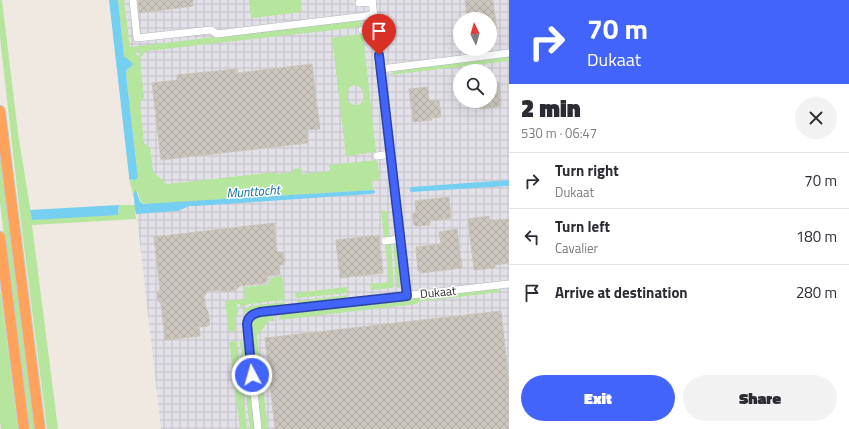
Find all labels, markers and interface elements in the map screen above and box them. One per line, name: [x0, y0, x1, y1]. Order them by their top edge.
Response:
text: 70 m: [587, 7, 648, 50]
north arrow: [453, 12, 497, 56]
map controls: [453, 12, 497, 108]
pin: [362, 14, 396, 55]
icon: right: [521, 16, 573, 68]
icon: arrive: [368, 20, 390, 42]
text: Dukaat: [587, 46, 641, 73]
button: search: [453, 64, 497, 108]
text: 2 min: [521, 90, 581, 126]
button: close: [795, 97, 837, 139]
text: 530 m · 06:47: [521, 123, 597, 143]
text: Turn right: [555, 159, 619, 182]
text: 70 m: [804, 169, 837, 192]
icon: right: [521, 170, 543, 192]
water label: Munttocht: [226, 179, 282, 203]
text: Dukaat: [555, 182, 594, 202]
text: Turn left: [555, 215, 610, 238]
text: 180 m: [796, 225, 837, 248]
icon: left: [521, 226, 543, 248]
text: Cavalier: [555, 238, 598, 258]
street label: Dukaat: [419, 281, 458, 303]
text: Arrive at destination: [555, 281, 688, 304]
text: 280 m: [796, 281, 837, 304]
icon: arrive: [521, 282, 543, 304]
position arrow: [231, 354, 273, 396]
button: Exit: [521, 375, 675, 421]
button: Share: [683, 375, 837, 421]

